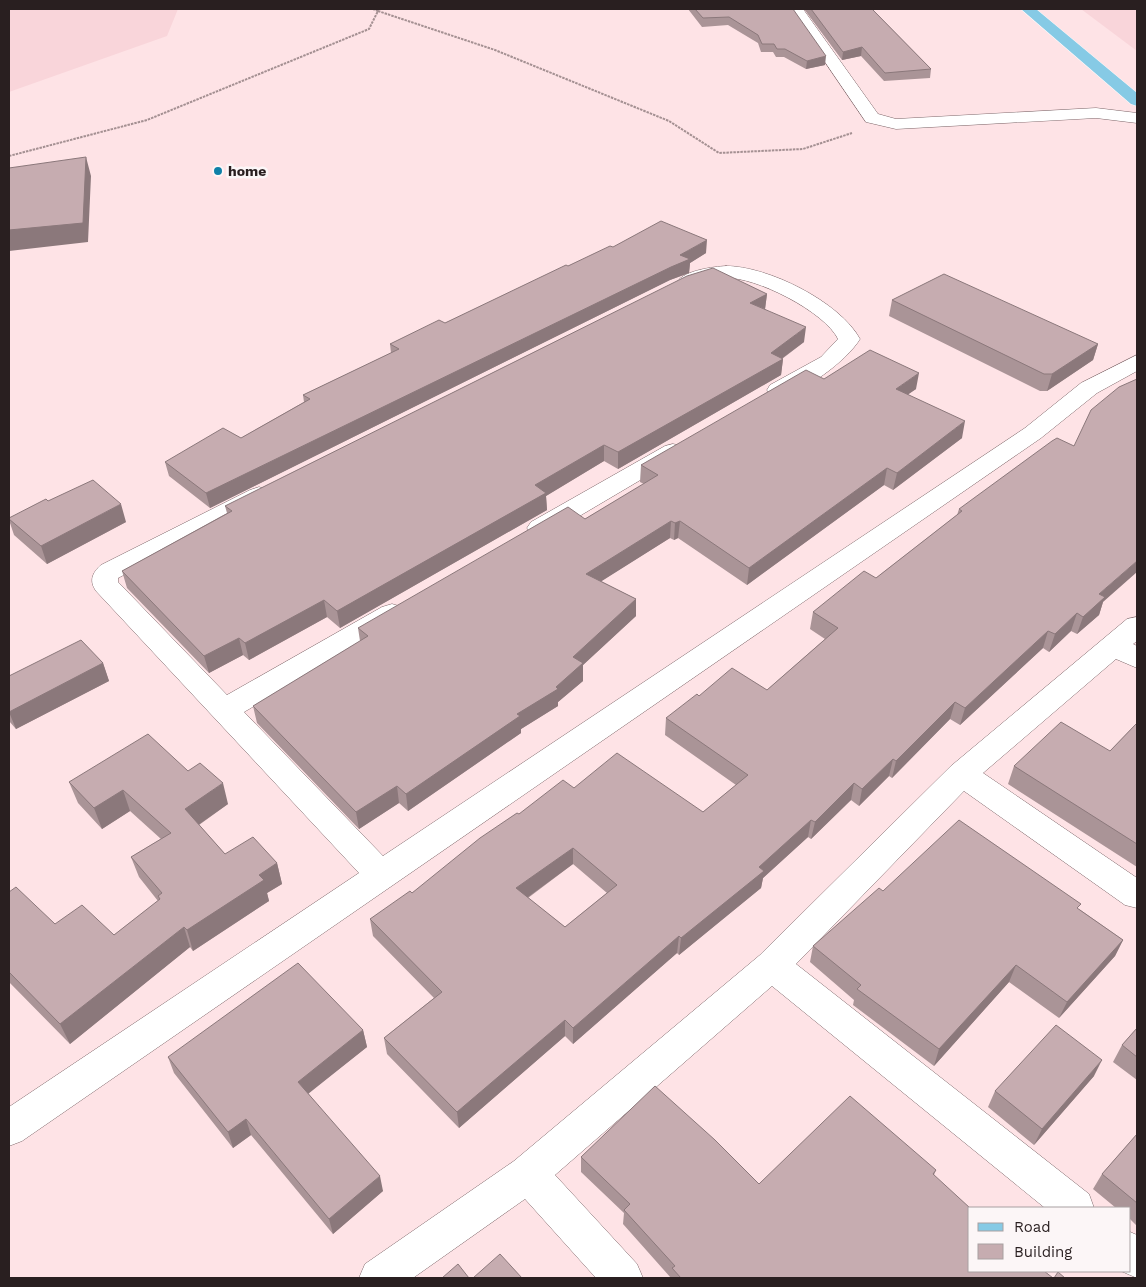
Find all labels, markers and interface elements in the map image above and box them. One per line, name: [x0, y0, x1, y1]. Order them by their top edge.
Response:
place label: home: [228, 163, 266, 179]
marker: home: [212, 165, 224, 177]
legend: [968, 1207, 1131, 1272]
text: Road: [1014, 1218, 1051, 1236]
text: Building: [1014, 1243, 1072, 1261]

